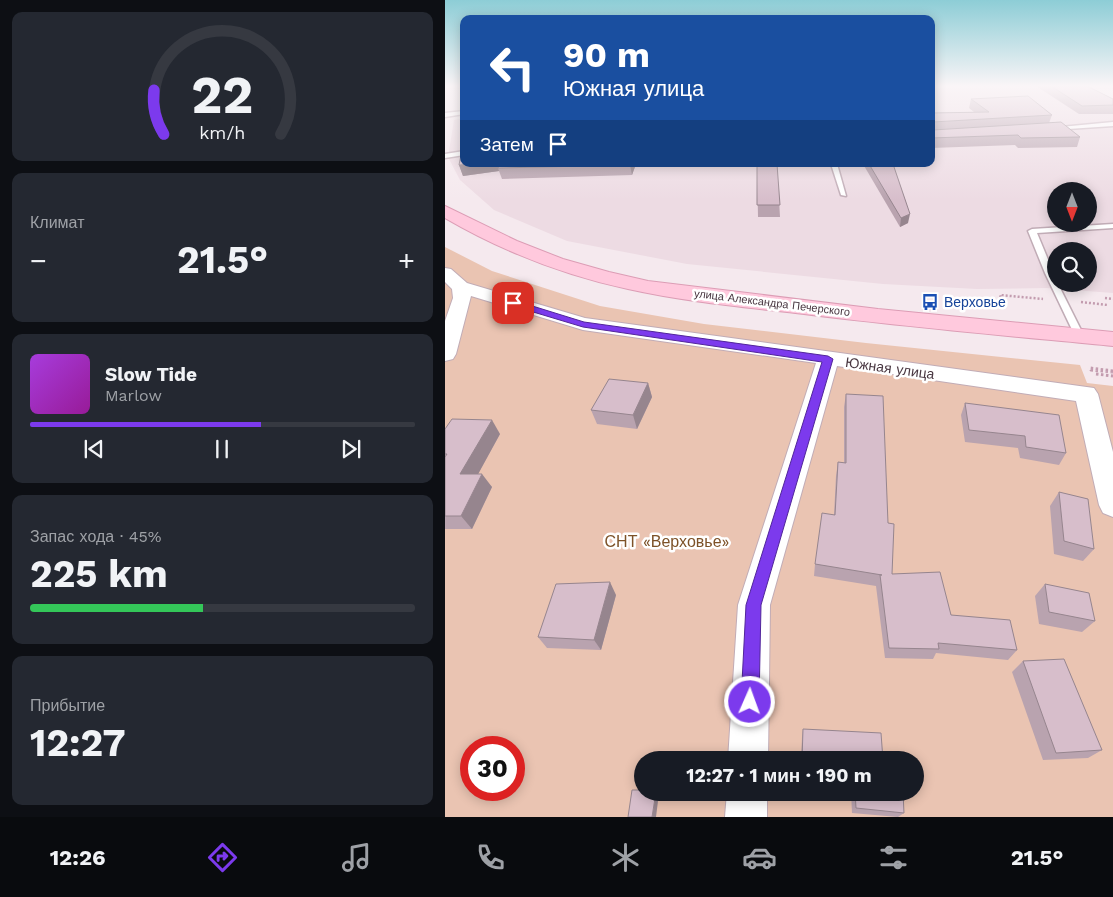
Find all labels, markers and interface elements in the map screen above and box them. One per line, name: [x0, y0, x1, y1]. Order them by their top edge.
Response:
text: 90 m: [563, 34, 650, 76]
icon: left: [480, 35, 545, 100]
text: 22: [192, 65, 253, 126]
text: Южная улица: [563, 76, 704, 101]
text: km/h: [199, 122, 246, 143]
icon: arrive: [544, 130, 572, 158]
text: Затем: [480, 133, 534, 156]
north arrow: [1047, 182, 1097, 232]
map controls: [1047, 182, 1097, 292]
text: Климат: [30, 213, 84, 232]
text: 21.5°: [177, 238, 268, 282]
button: search: [1047, 242, 1097, 292]
text: −: [30, 244, 47, 277]
text: +: [398, 244, 415, 277]
pin: [492, 282, 534, 324]
street label: улица Александра Печерского: [693, 287, 851, 319]
icon: arrive: [499, 289, 527, 317]
bus stop icon: Верховье: [920, 292, 940, 312]
place label: Верховье: [944, 294, 1006, 310]
street label: Южная улица: [844, 354, 936, 382]
text: Slow Tide: [105, 363, 197, 386]
text: Marlow: [105, 386, 162, 405]
icon: previous: [80, 435, 108, 463]
icon: pause: [208, 435, 236, 463]
icon: next: [337, 435, 365, 463]
text: Запас хода · 45%: [30, 527, 162, 546]
park label: СНТ «Верховье»: [605, 532, 730, 551]
text: 225 km: [30, 552, 168, 596]
position arrow: [723, 675, 775, 727]
text: Прибытие: [30, 696, 105, 715]
text: 12:27: [30, 721, 126, 765]
speed limit sign: 30: [460, 736, 525, 801]
text: 12:27 · 1 мин · 190 m: [686, 764, 872, 787]
icon: directions: [205, 840, 240, 875]
icon: music: [339, 840, 374, 875]
icon: phone: [473, 840, 508, 875]
icon: climate: [608, 840, 643, 875]
icon: car: [742, 840, 777, 875]
icon: filters: [876, 840, 911, 875]
text: 12:26: [50, 845, 106, 870]
text: 21.5°: [1011, 845, 1063, 870]

